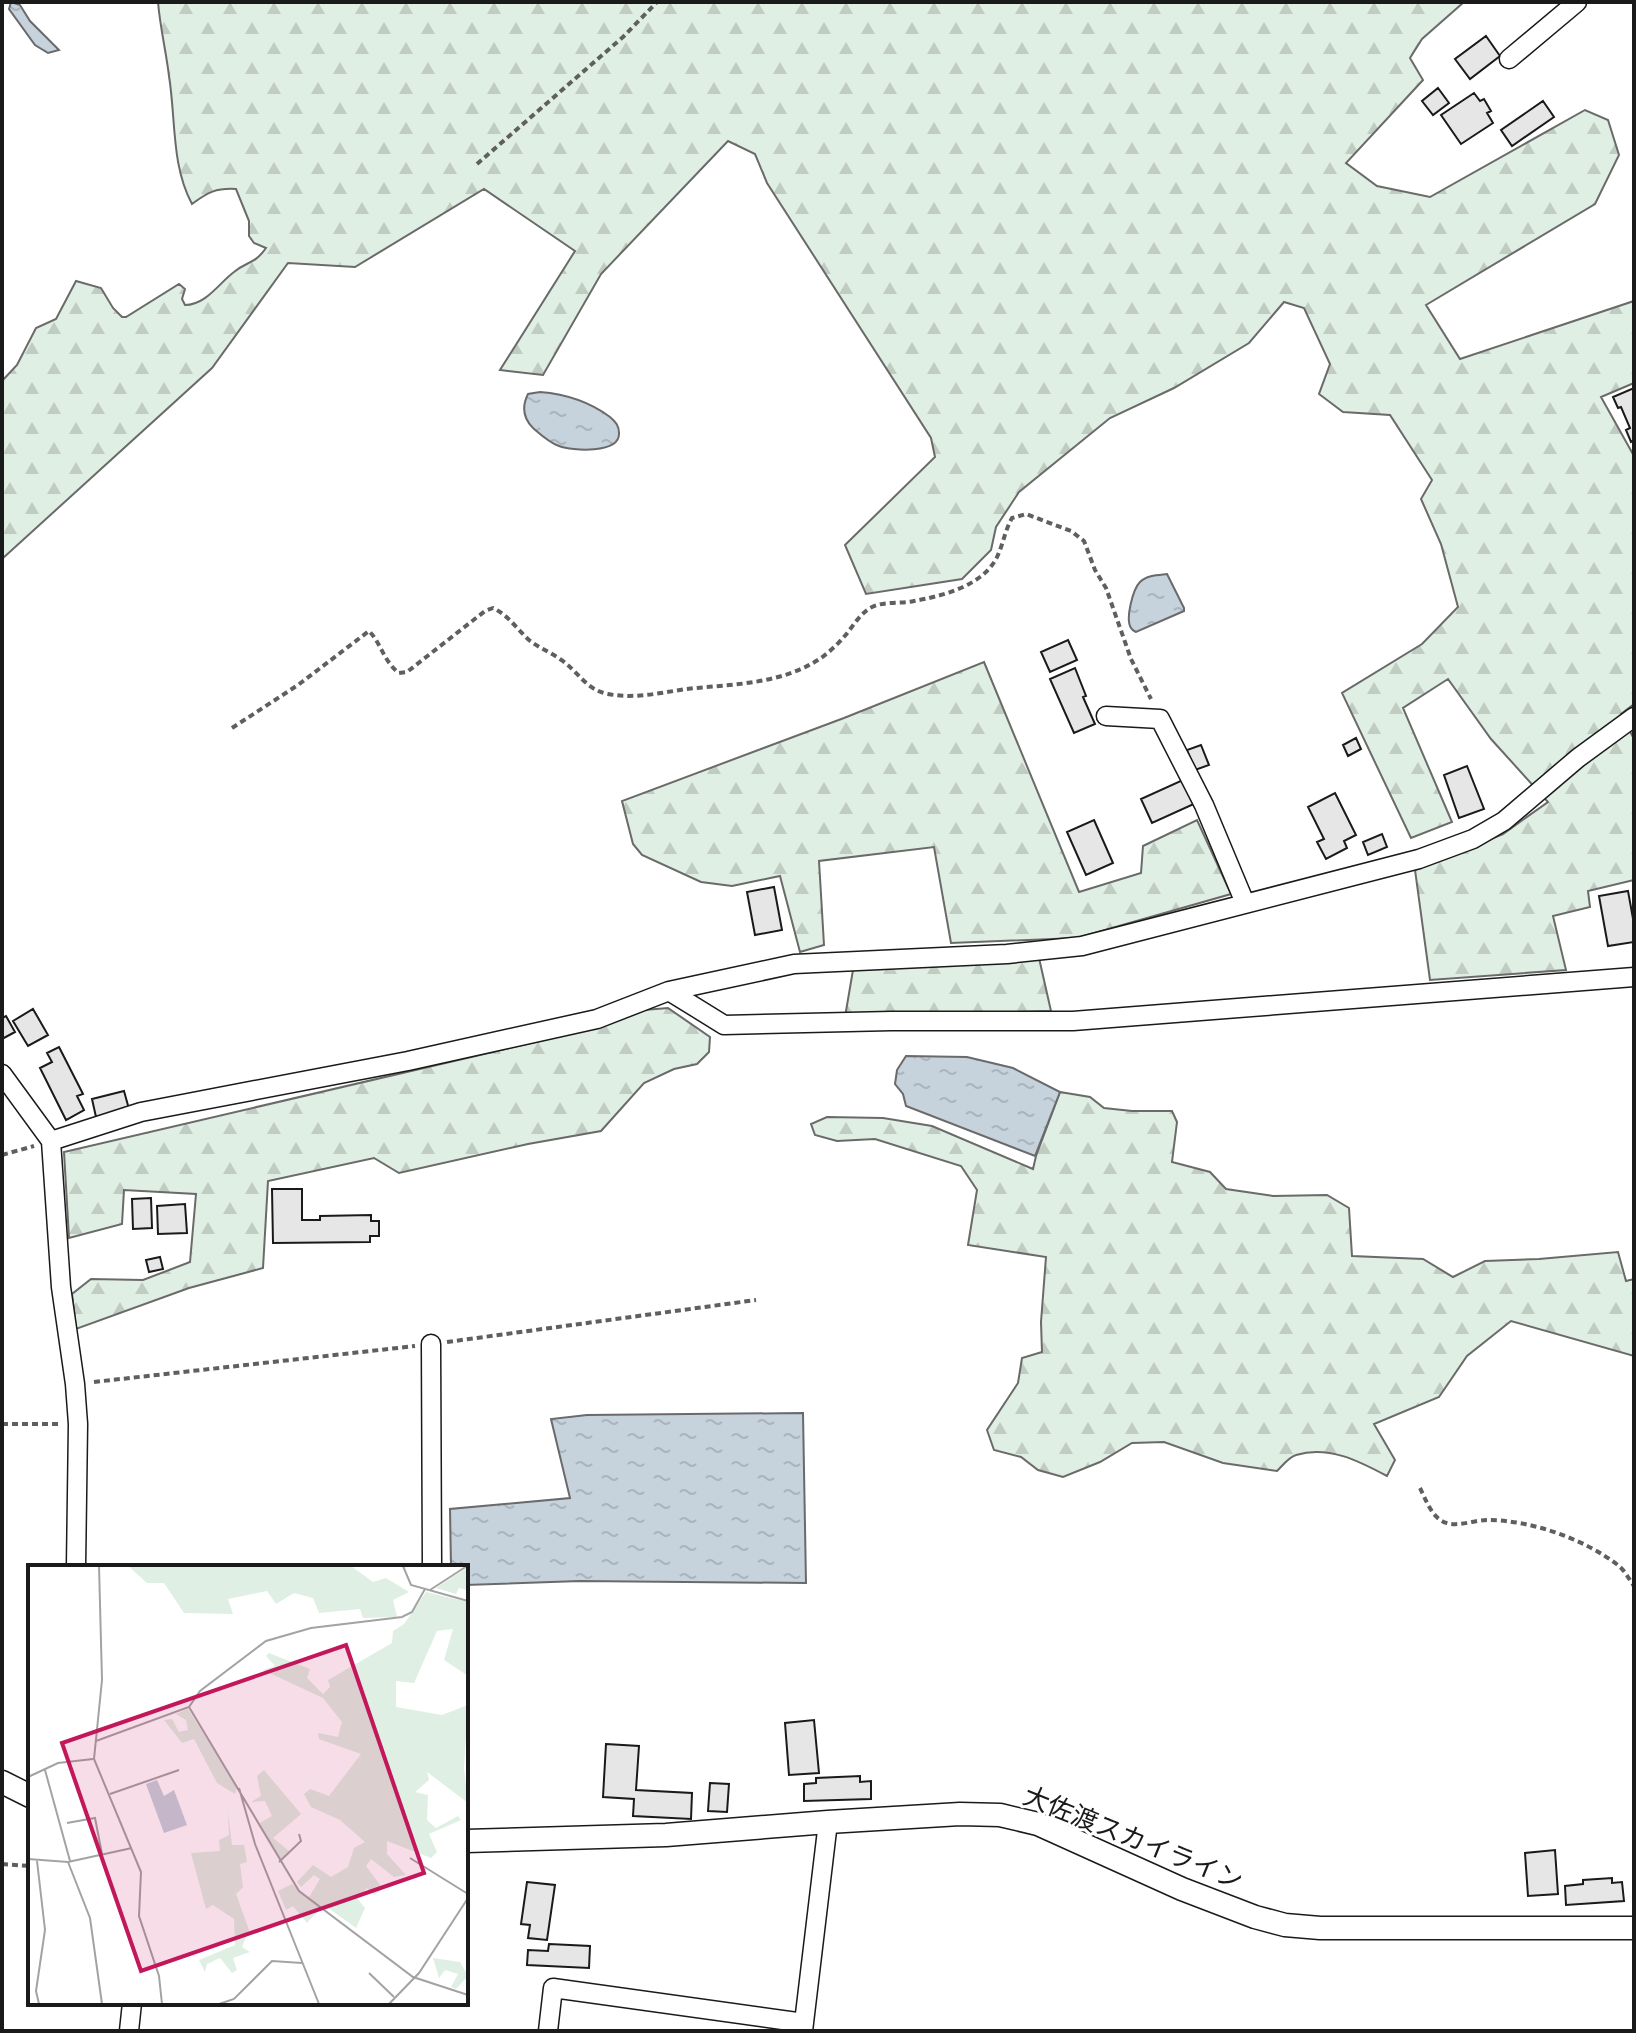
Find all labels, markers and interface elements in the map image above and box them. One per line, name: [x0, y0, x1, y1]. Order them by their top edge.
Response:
inset map: [28, 1565, 468, 2005]
street label: 大佐渡スカイライン: [1019, 1780, 1247, 1897]

